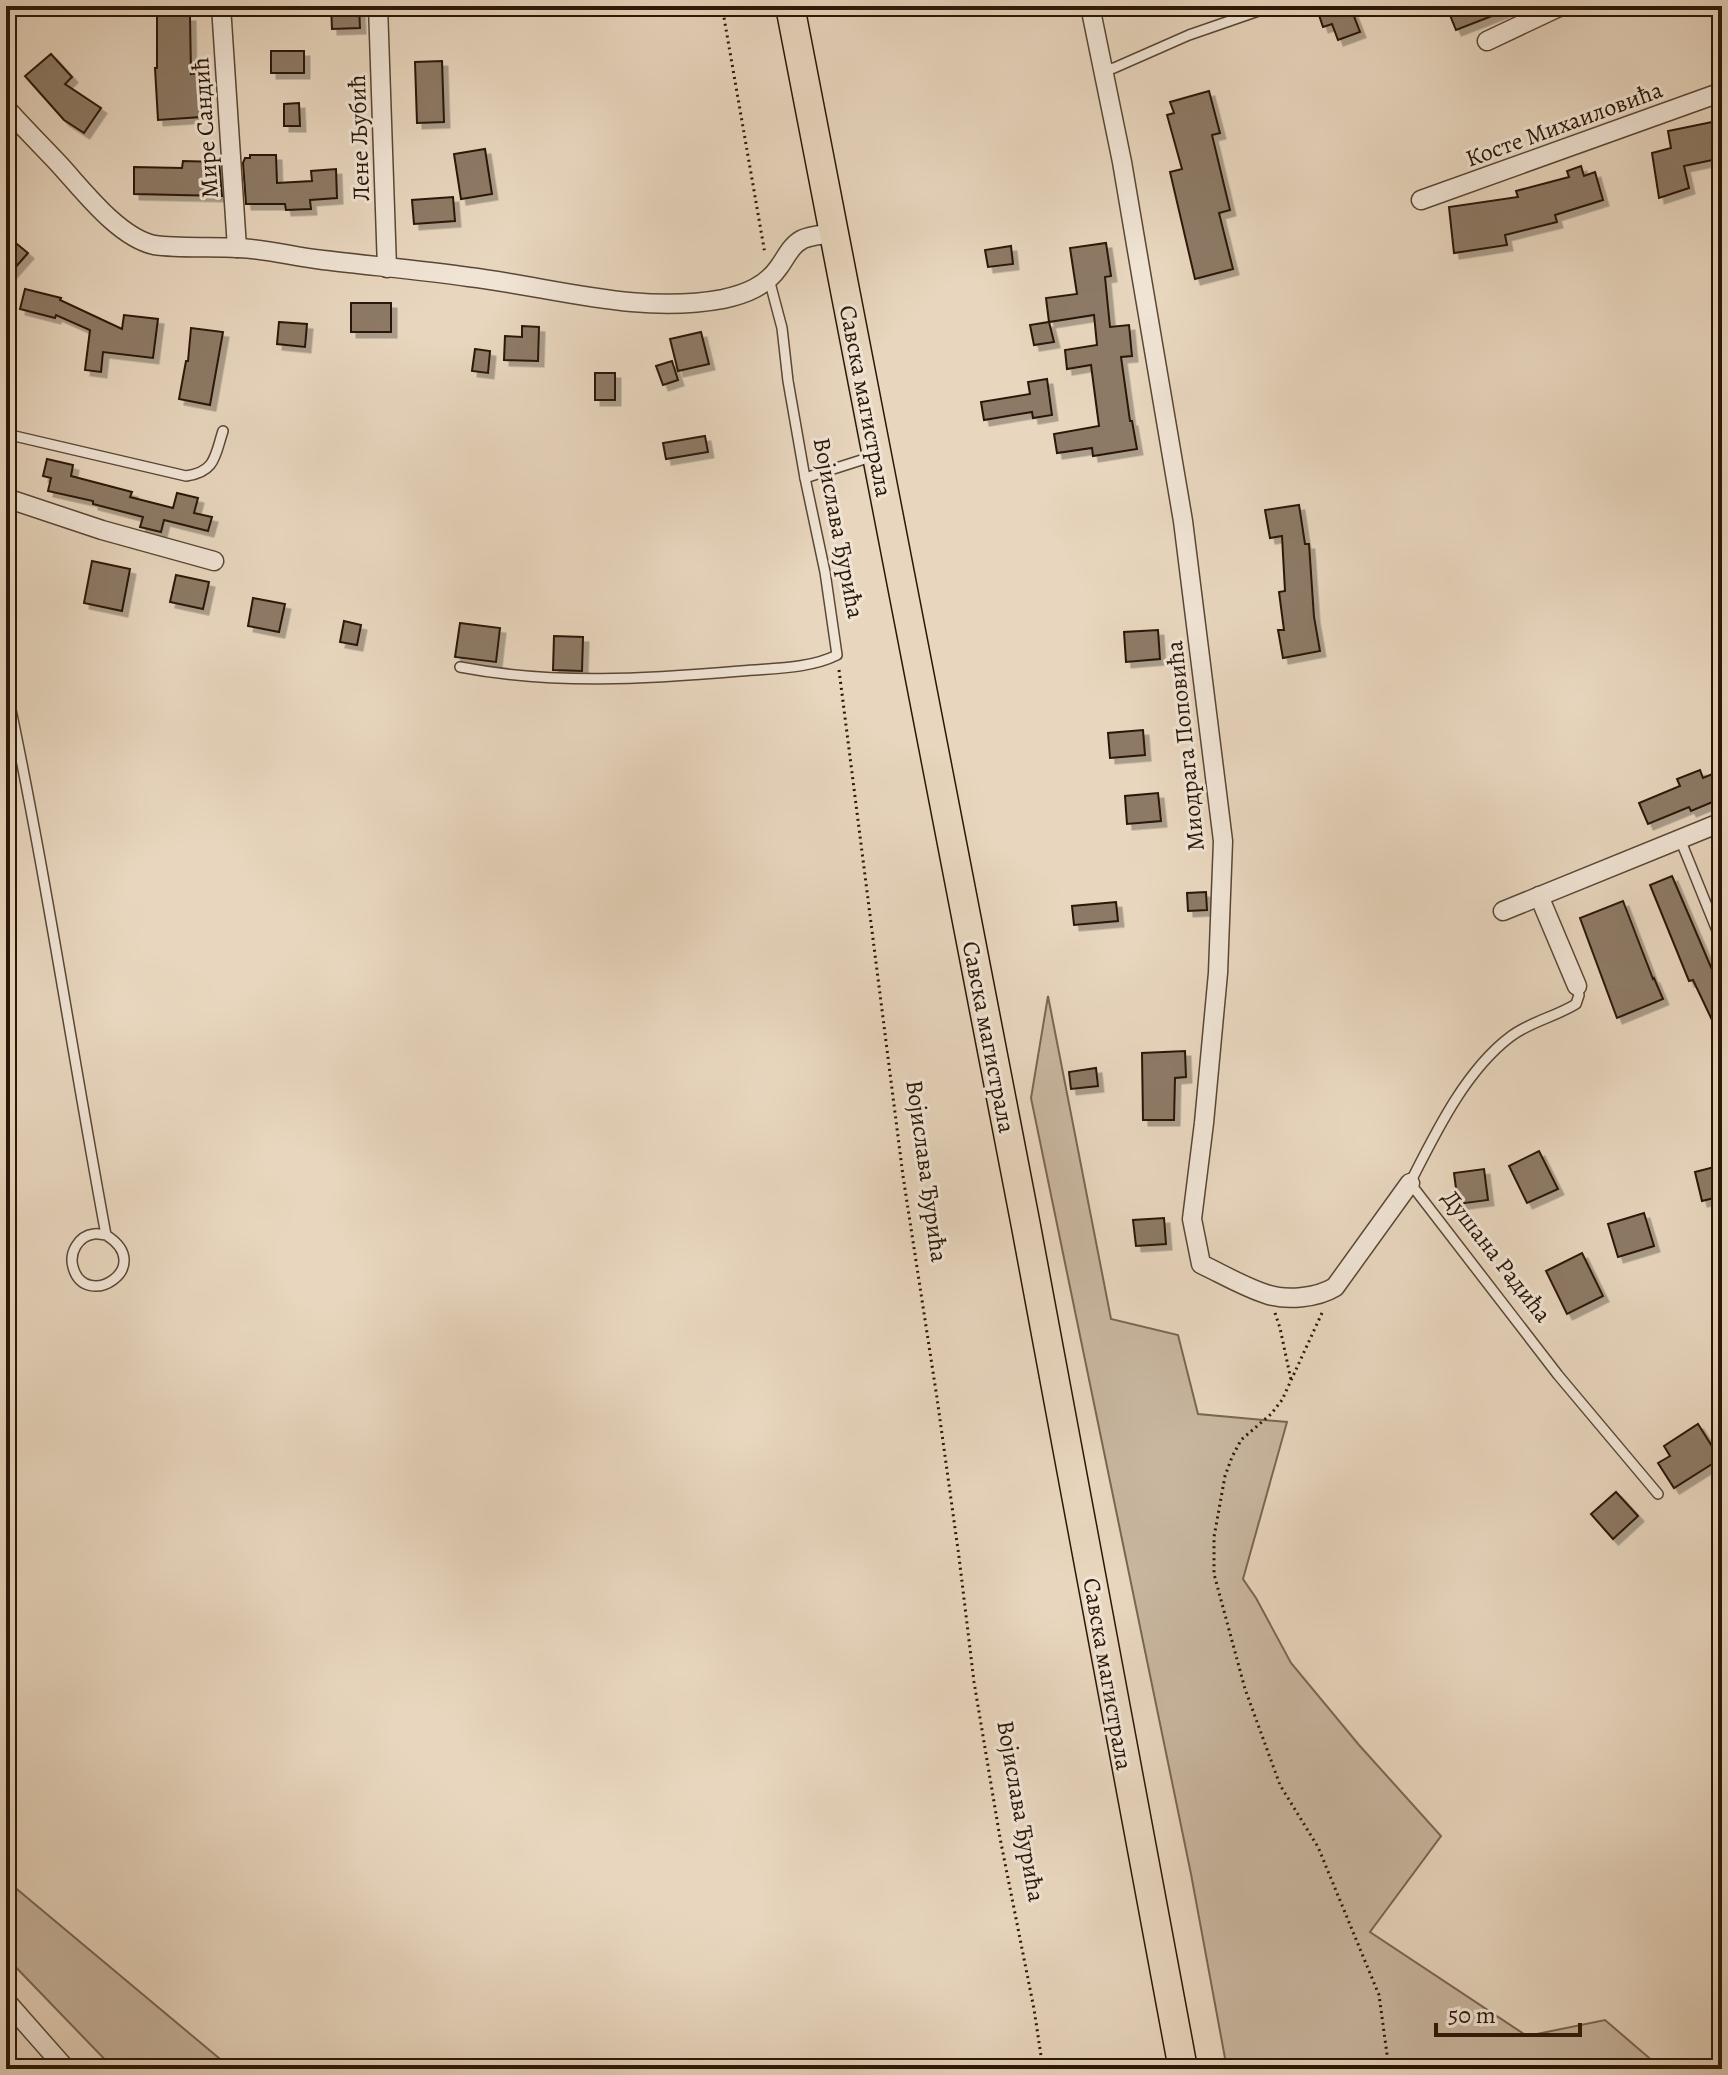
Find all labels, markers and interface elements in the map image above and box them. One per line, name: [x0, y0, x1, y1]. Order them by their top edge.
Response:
street label: Мире Сандић: [184, 56, 226, 200]
street label: Косте Михаиловића: [1461, 73, 1667, 175]
street label: Лене Љубић: [341, 74, 377, 202]
street label: Савска магистрала: [832, 302, 900, 500]
street label: Војислава Ђурића: [806, 435, 872, 621]
street label: Миодрага Поповића: [1158, 639, 1212, 853]
street label: Савска магистрала: [955, 938, 1023, 1136]
street label: Војислава Ђурића: [898, 1078, 956, 1264]
street label: Душана Радића: [1435, 1183, 1559, 1329]
street label: Савска магистрала: [1075, 1575, 1141, 1773]
street label: Војислава Ђурића: [989, 1718, 1053, 1904]
scale bar: [1436, 1987, 1580, 2037]
text: 50 m: [1448, 1999, 1496, 2031]

